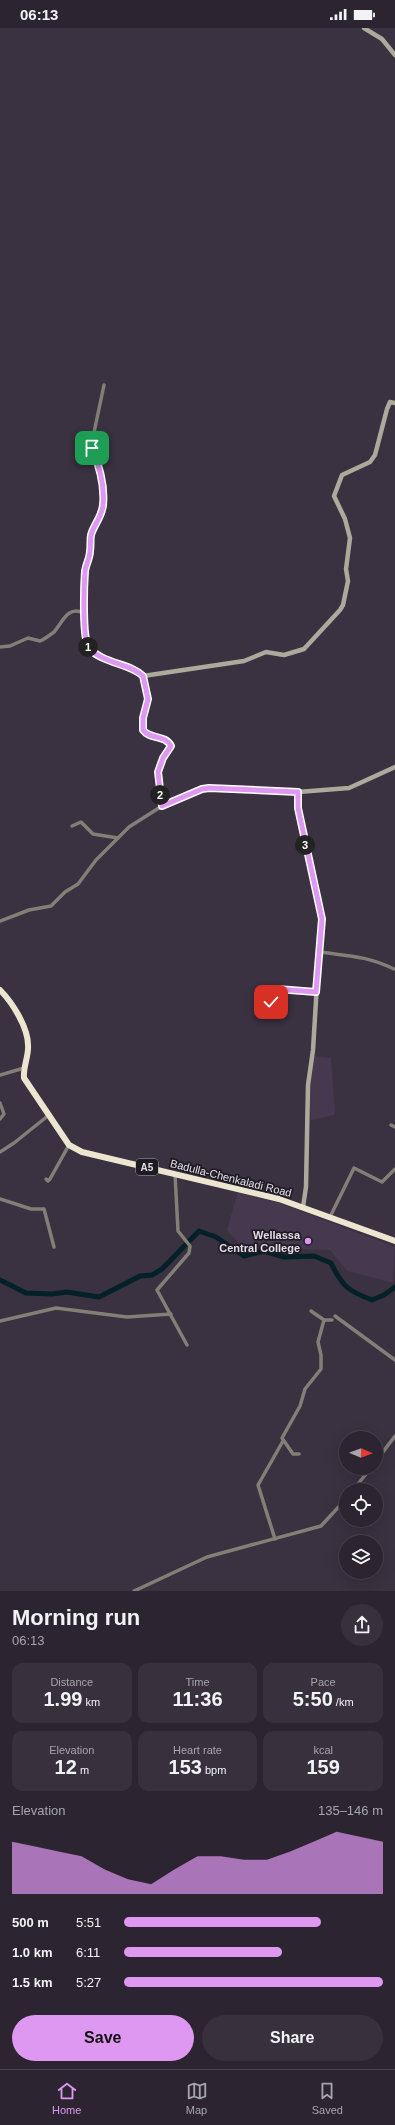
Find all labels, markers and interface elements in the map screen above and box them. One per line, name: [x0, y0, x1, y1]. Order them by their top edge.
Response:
text: 06:13: [20, 6, 58, 23]
pin: [75, 431, 109, 465]
icon: arrive: [81, 437, 103, 459]
pin: 1: [78, 637, 98, 657]
text: 1: [85, 641, 91, 653]
pin: 2: [150, 785, 170, 805]
text: 2: [157, 789, 163, 801]
pin: 3: [295, 835, 315, 855]
text: 3: [302, 839, 308, 851]
pin: [254, 985, 288, 1019]
icon: check: [260, 991, 282, 1013]
street label: Badulla-Chenkaladi Road: [169, 1157, 293, 1199]
road number: A5: [136, 1159, 158, 1175]
place label: Wellassa Central College: [219, 1229, 301, 1254]
marker: Wellassa Central College: [303, 1236, 313, 1246]
north arrow: [339, 1431, 383, 1475]
map controls: [339, 1431, 383, 1579]
button: locate: [339, 1483, 383, 1527]
button: layers: [339, 1535, 383, 1579]
button: share: [341, 1604, 383, 1646]
text: Morning run: [12, 1605, 140, 1630]
text: 06:13: [12, 1633, 45, 1648]
text: Distance: [50, 1676, 93, 1688]
text: Time: [185, 1676, 210, 1688]
text: Pace: [311, 1676, 336, 1688]
text: 1.99: [43, 1688, 82, 1710]
text: 11:36: [172, 1688, 223, 1710]
text: 5:50: [293, 1688, 333, 1710]
text: km: [82, 1696, 100, 1708]
text: /km: [333, 1696, 354, 1708]
text: Elevation: [49, 1744, 94, 1756]
text: Heart rate: [173, 1744, 222, 1756]
text: kcal: [313, 1744, 333, 1756]
text: 12: [55, 1756, 77, 1778]
text: 153: [169, 1756, 202, 1778]
text: 159: [306, 1756, 340, 1778]
text: m: [77, 1764, 89, 1776]
text: bpm: [202, 1764, 226, 1776]
text: Elevation: [12, 1803, 65, 1818]
text: 135–146 m: [318, 1803, 383, 1818]
text: 500 m: [12, 1915, 49, 1930]
text: 5:51: [76, 1915, 101, 1930]
text: 1.0 km: [12, 1945, 52, 1960]
text: 6:11: [76, 1945, 100, 1960]
text: 1.5 km: [12, 1975, 52, 1990]
text: 5:27: [76, 1975, 101, 1990]
button: Save: [12, 2015, 194, 2061]
button: Share: [202, 2015, 383, 2061]
tab: Home: [52, 2080, 81, 2116]
tab: Map: [186, 2080, 208, 2116]
tab: Saved: [312, 2080, 343, 2116]

